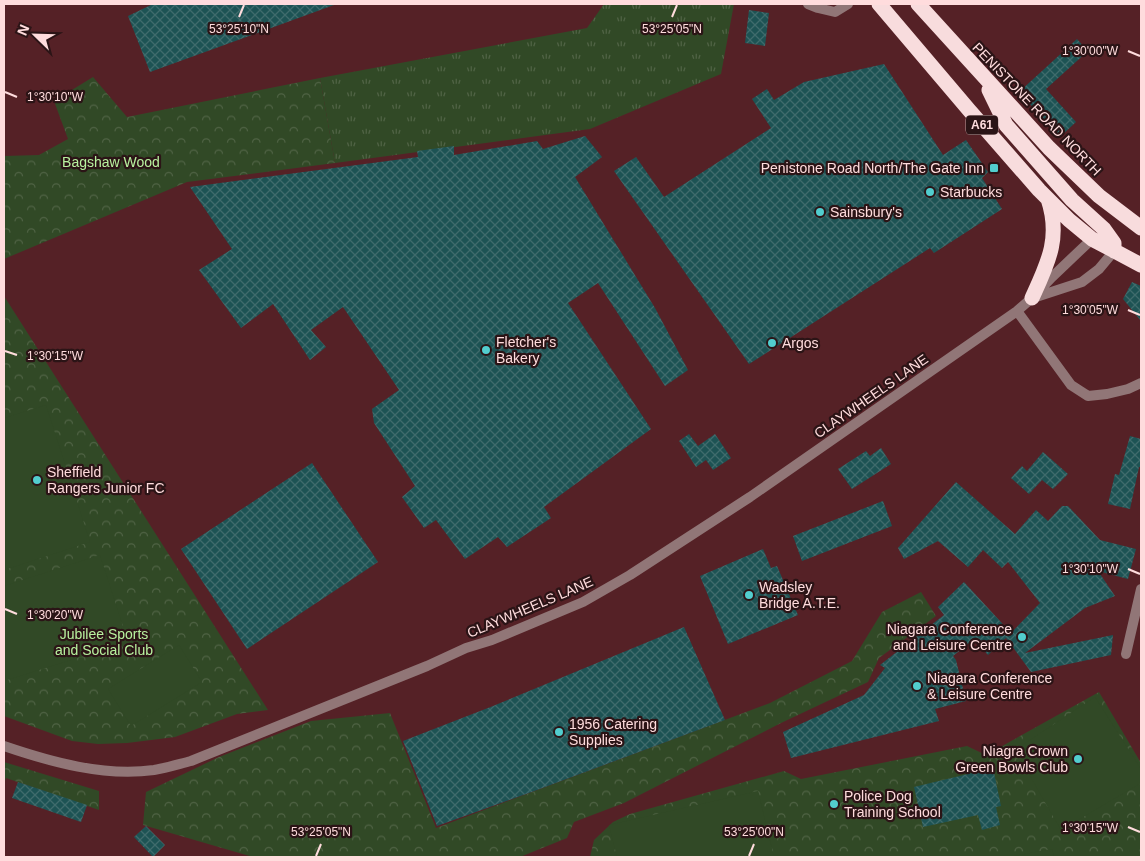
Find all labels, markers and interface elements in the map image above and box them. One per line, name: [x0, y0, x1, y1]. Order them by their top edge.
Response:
north arrow: [10, 10, 60, 60]
text: N: [14, 22, 32, 38]
text: 53°25'10"N: [209, 22, 269, 36]
text: 53°25'05"N: [642, 22, 702, 36]
street label: PENISTONE ROAD NORTH: [969, 39, 1105, 179]
text: 1°30'00"W: [1062, 44, 1119, 58]
text: 1°30'10"W: [27, 90, 84, 104]
road number: A61: [966, 116, 998, 134]
park label: Bagshaw Wood: [62, 154, 160, 170]
place label: Penistone Road North/The Gate Inn: [761, 160, 984, 176]
marker: Penistone Road North/The Gate Inn: [988, 162, 1000, 174]
place label: Starbucks: [940, 184, 1002, 200]
marker: Starbucks: [924, 186, 936, 198]
place label: Sainsbury's: [830, 204, 902, 220]
marker: Sainsbury's: [814, 206, 826, 218]
text: 1°30'05"W: [1062, 303, 1119, 317]
place label: Fletcher's Bakery: [496, 334, 556, 366]
place label: Argos: [782, 335, 819, 351]
marker: Argos: [766, 337, 778, 349]
marker: Fletcher's Bakery: [480, 344, 492, 356]
text: 1°30'15"W: [27, 349, 84, 363]
street label: CLAYWHEELS LANE: [811, 351, 931, 441]
place label: Sheffield Rangers Junior FC: [47, 464, 165, 496]
marker: Sheffield Rangers Junior FC: [31, 474, 43, 486]
text: 1°30'10"W: [1062, 562, 1119, 576]
street label: CLAYWHEELS LANE: [465, 573, 595, 641]
place label: Wadsley Bridge A.T.E.: [759, 579, 840, 611]
marker: Wadsley Bridge A.T.E.: [743, 589, 755, 601]
text: 1°30'20"W: [27, 608, 84, 622]
place label: Niagara Conference and Leisure Centre: [887, 621, 1012, 653]
park label: Jubilee Sports and Social Club: [55, 626, 153, 658]
marker: Niagara Conference and Leisure Centre: [1016, 631, 1028, 643]
place label: Niagara Conference & Leisure Centre: [927, 670, 1053, 702]
marker: Niagara Conference & Leisure Centre: [911, 680, 923, 692]
place label: 1956 Catering Supplies: [569, 716, 657, 748]
marker: 1956 Catering Supplies: [553, 726, 565, 738]
place label: Niagra Crown Green Bowls Club: [955, 743, 1068, 775]
marker: Niagra Crown Green Bowls Club: [1072, 753, 1084, 765]
place label: Police Dog Training School: [844, 788, 941, 820]
marker: Police Dog Training School: [828, 798, 840, 810]
text: 1°30'15"W: [1062, 821, 1119, 835]
text: 53°25'05"N: [291, 825, 351, 839]
text: 53°25'00"N: [724, 825, 784, 839]

